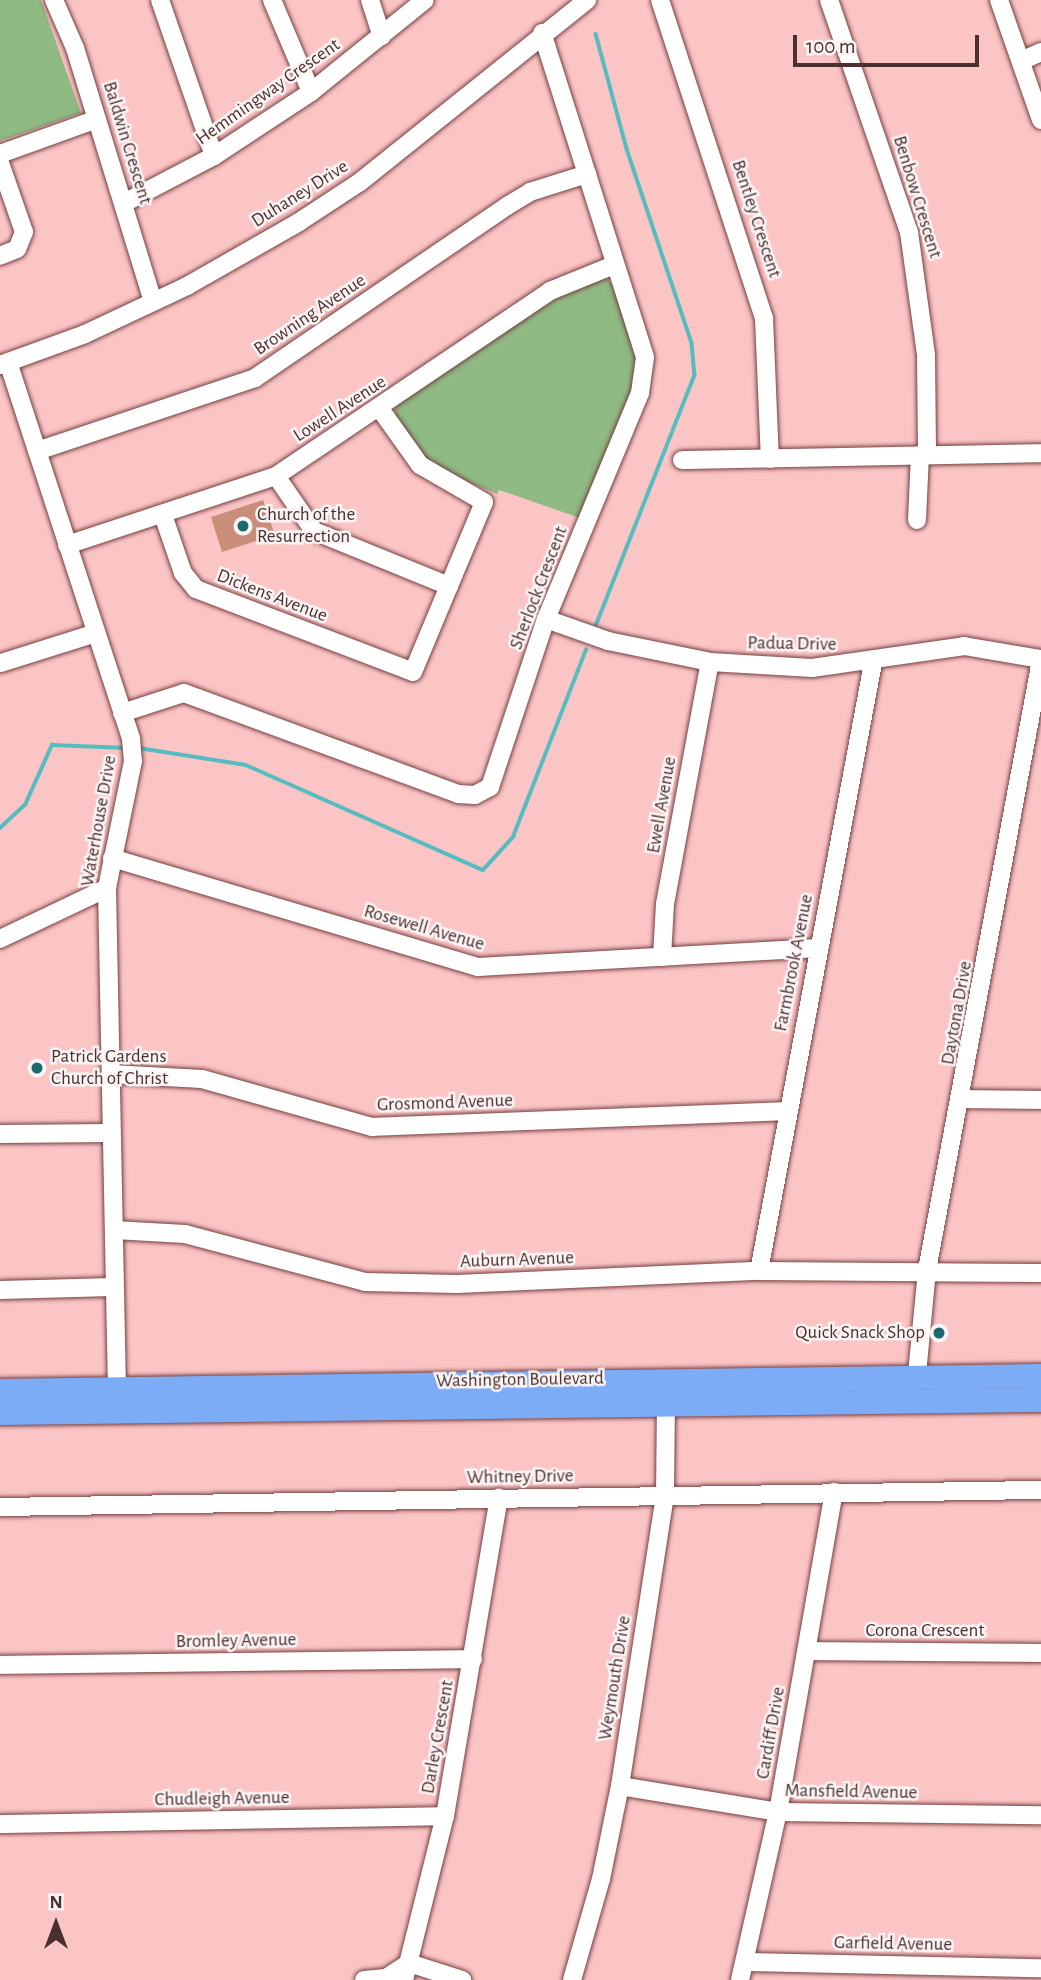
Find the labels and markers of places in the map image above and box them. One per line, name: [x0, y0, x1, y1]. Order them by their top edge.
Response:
place label: Church of the Resurrection: [257, 504, 355, 548]
marker: Church of the Resurrection: [235, 518, 251, 534]
place label: Patrick Gardens Church of Christ: [51, 1046, 168, 1090]
marker: Patrick Gardens Church of Christ: [29, 1060, 45, 1076]
place label: Quick Snack Shop: [795, 1322, 925, 1344]
marker: Quick Snack Shop: [931, 1325, 947, 1341]

